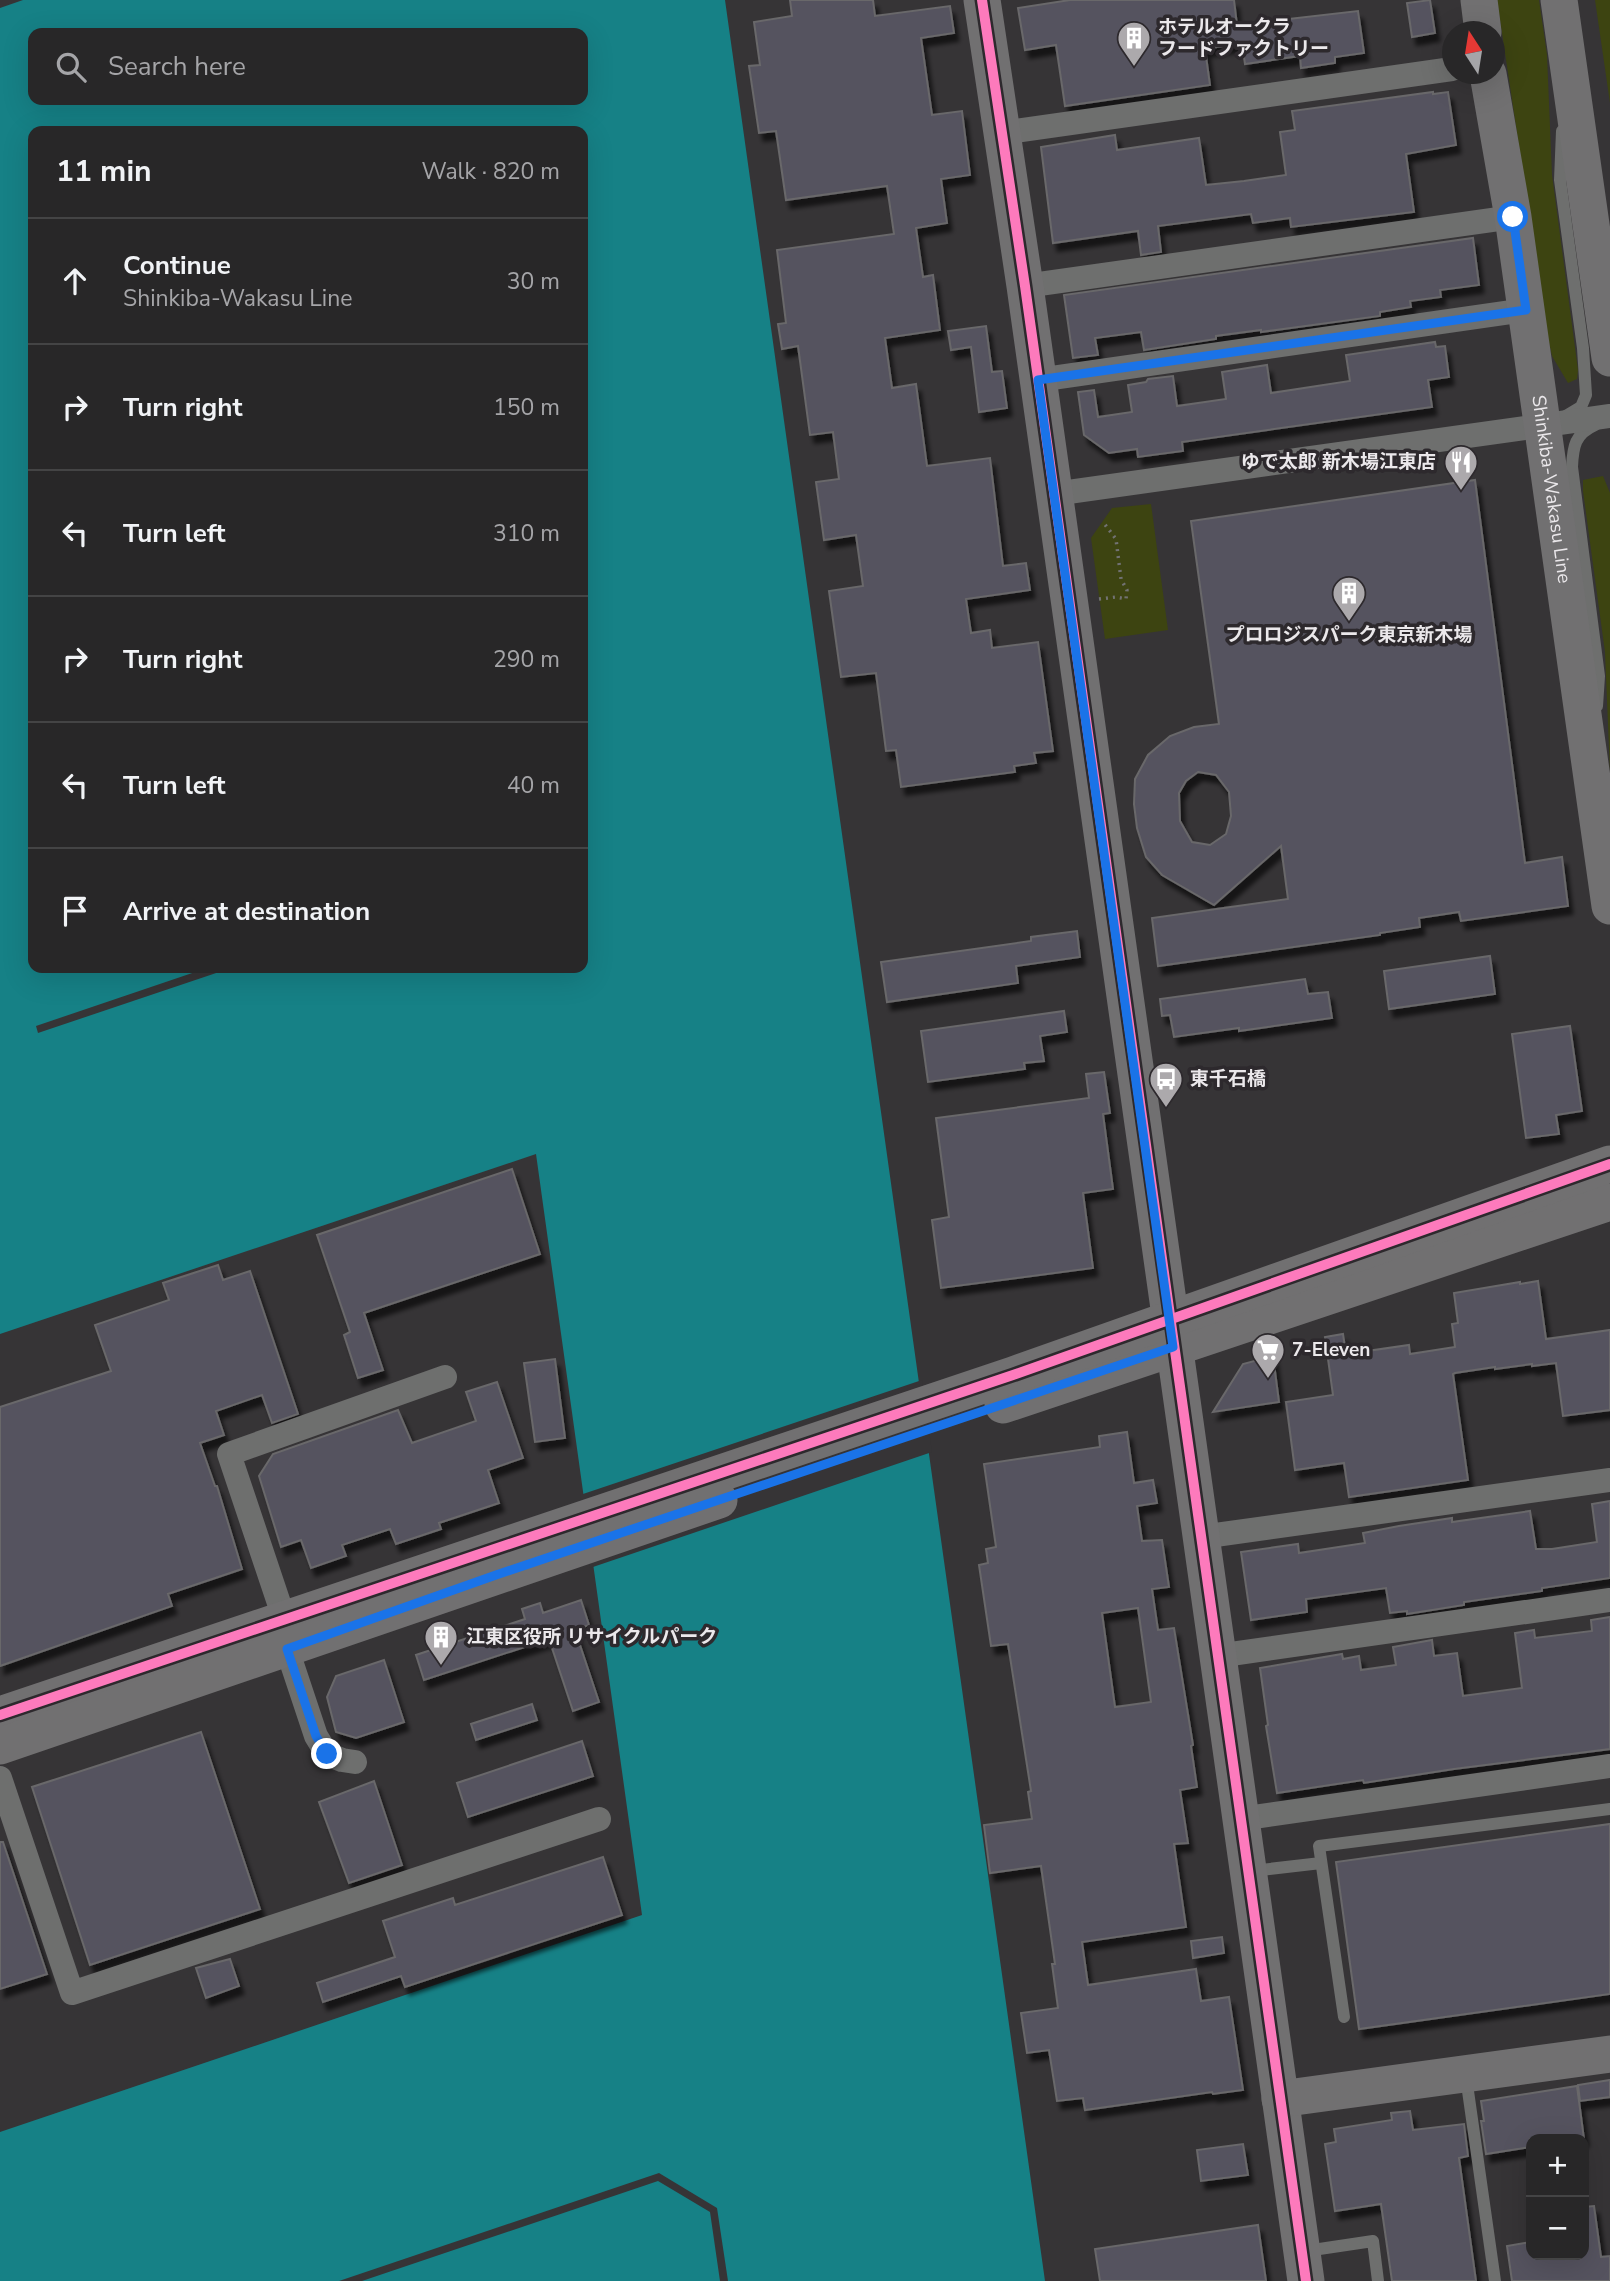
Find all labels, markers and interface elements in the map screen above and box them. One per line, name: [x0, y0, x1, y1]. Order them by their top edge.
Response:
place label: ホテルオークラ フードファクトリー: [1158, 14, 1329, 62]
building icon: ホテルオークラ フードファクトリー: [1115, 19, 1153, 68]
north arrow: [1442, 21, 1505, 84]
search box: [28, 28, 588, 105]
icon: search: [52, 48, 90, 86]
text: Search here: [108, 49, 246, 84]
text: 11 min: [56, 151, 152, 192]
text: Walk · 820 m: [421, 156, 560, 187]
route start: [1497, 201, 1528, 232]
text: Continue: [123, 248, 231, 283]
icon: ahead: [56, 262, 94, 300]
text: 30 m: [507, 266, 560, 297]
text: Shinkiba-Wakasu Line: [123, 283, 352, 314]
icon: right: [56, 388, 94, 426]
text: Turn right: [123, 390, 242, 425]
text: 150 m: [493, 392, 560, 423]
street label: Shinkiba-Wakasu Line: [1525, 393, 1577, 585]
restaurant icon: ゆで太郎 新木場江東店: [1442, 443, 1480, 492]
place label: ゆで太郎 新木場江東店: [1241, 449, 1436, 475]
icon: left: [56, 514, 94, 552]
text: Turn left: [123, 516, 226, 551]
text: 310 m: [493, 518, 560, 549]
building icon: プロロジスパーク東京新木場: [1330, 574, 1368, 623]
place label: プロロジスパーク東京新木場: [1225, 622, 1473, 648]
icon: right: [56, 640, 94, 678]
text: Turn right: [123, 642, 242, 677]
text: 290 m: [493, 644, 560, 675]
icon: left: [56, 766, 94, 804]
text: Turn left: [123, 768, 226, 803]
text: 40 m: [507, 770, 560, 801]
icon: arrive: [56, 892, 94, 930]
text: Arrive at destination: [123, 894, 370, 929]
bus stop icon: 東千石橋: [1147, 1060, 1185, 1109]
place label: 東千石橋: [1190, 1066, 1266, 1092]
supermarket icon: 7-Eleven: [1249, 1331, 1287, 1380]
place label: 7-Eleven: [1292, 1337, 1370, 1363]
building icon: 江東区役所 リサイクルパーク: [422, 1618, 460, 1667]
place label: 江東区役所 リサイクルパーク: [466, 1624, 717, 1650]
route end: [311, 1738, 342, 1769]
map controls: [1526, 2134, 1589, 2260]
button: +: [1526, 2134, 1589, 2197]
button: −: [1526, 2197, 1589, 2260]

